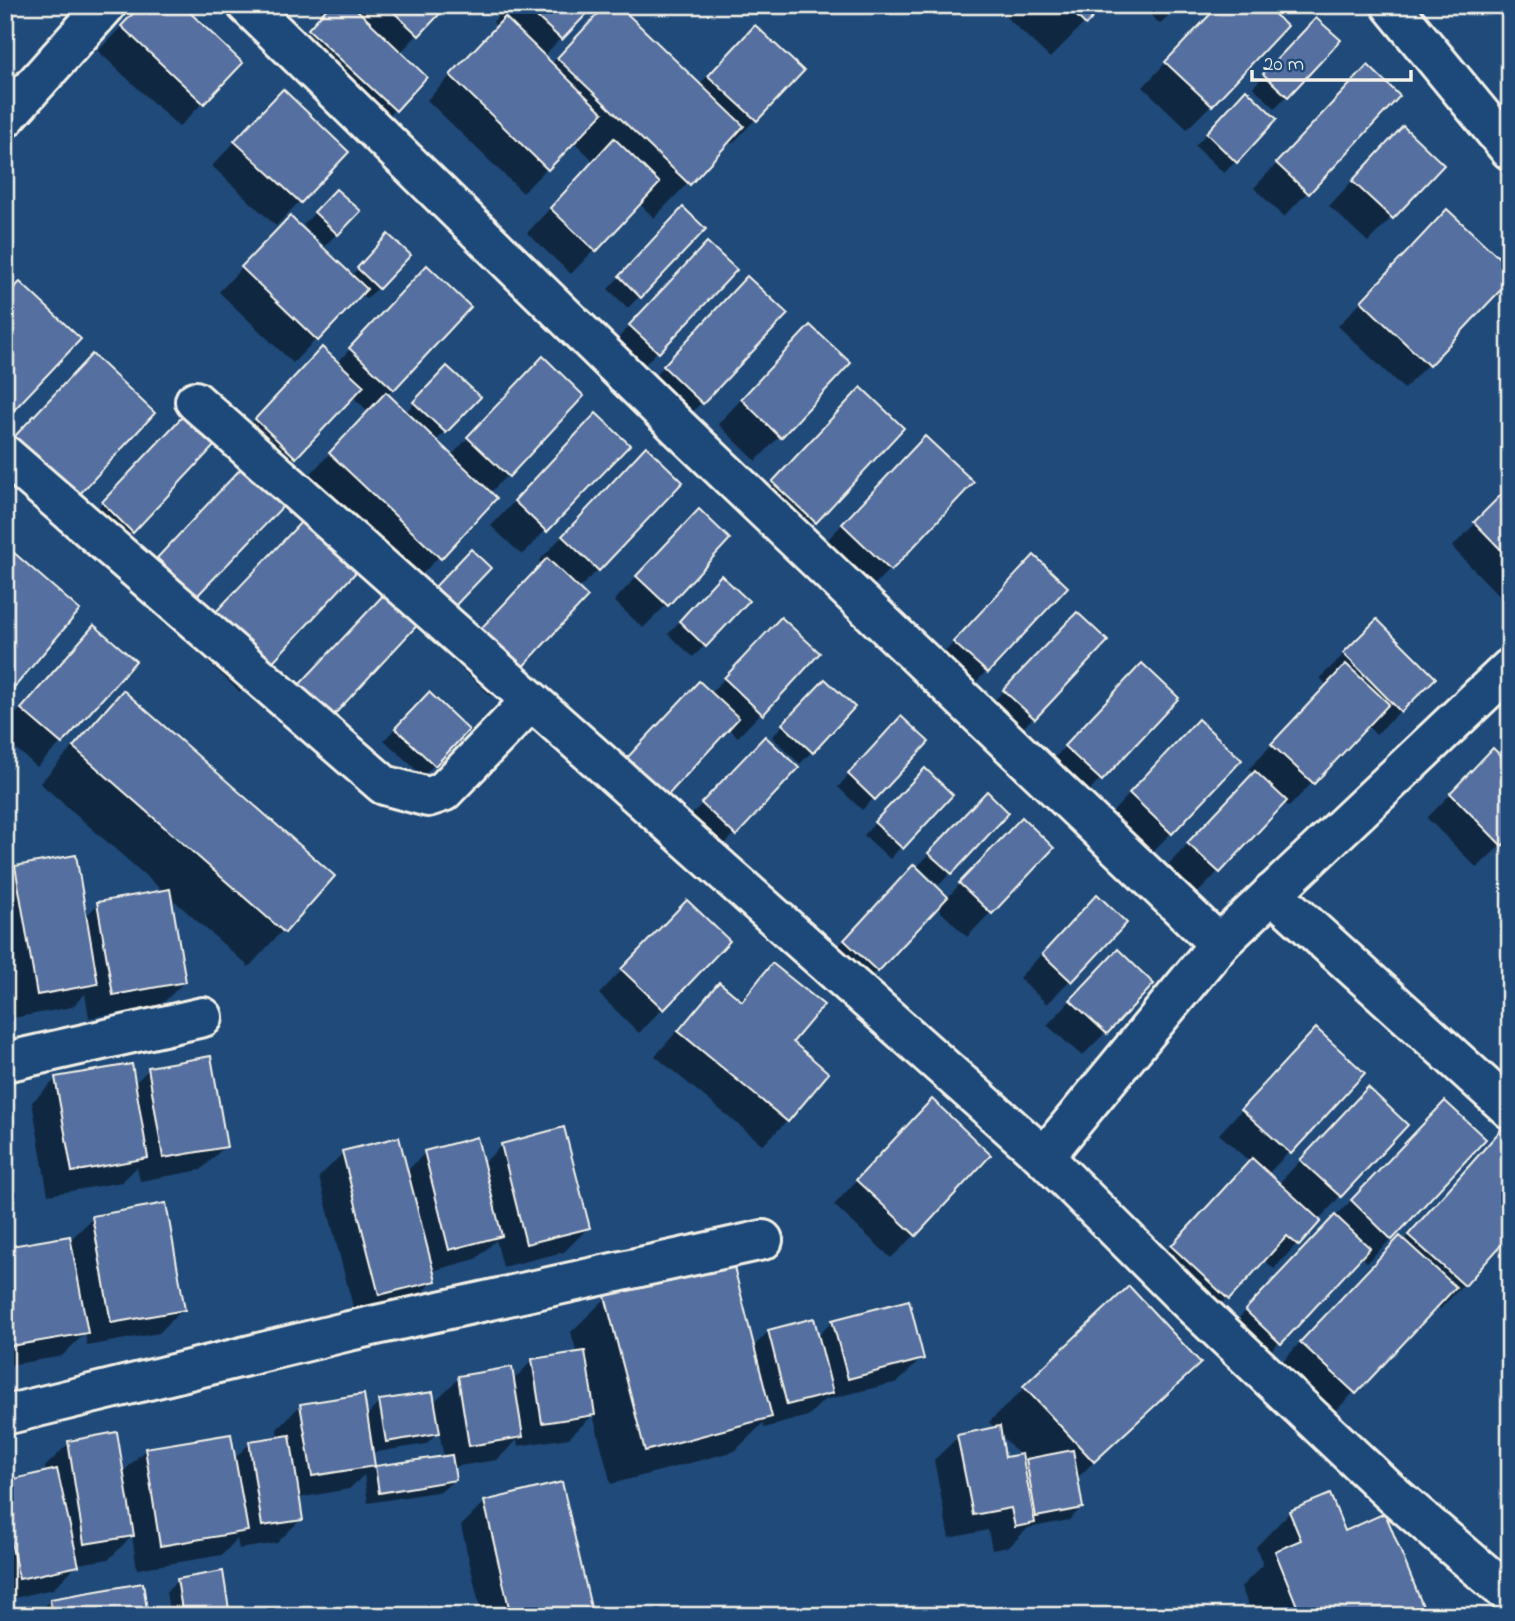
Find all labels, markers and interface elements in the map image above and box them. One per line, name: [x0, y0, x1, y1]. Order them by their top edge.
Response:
scale bar: [1252, 38, 1412, 82]
text: 20 m: [1263, 50, 1304, 80]

